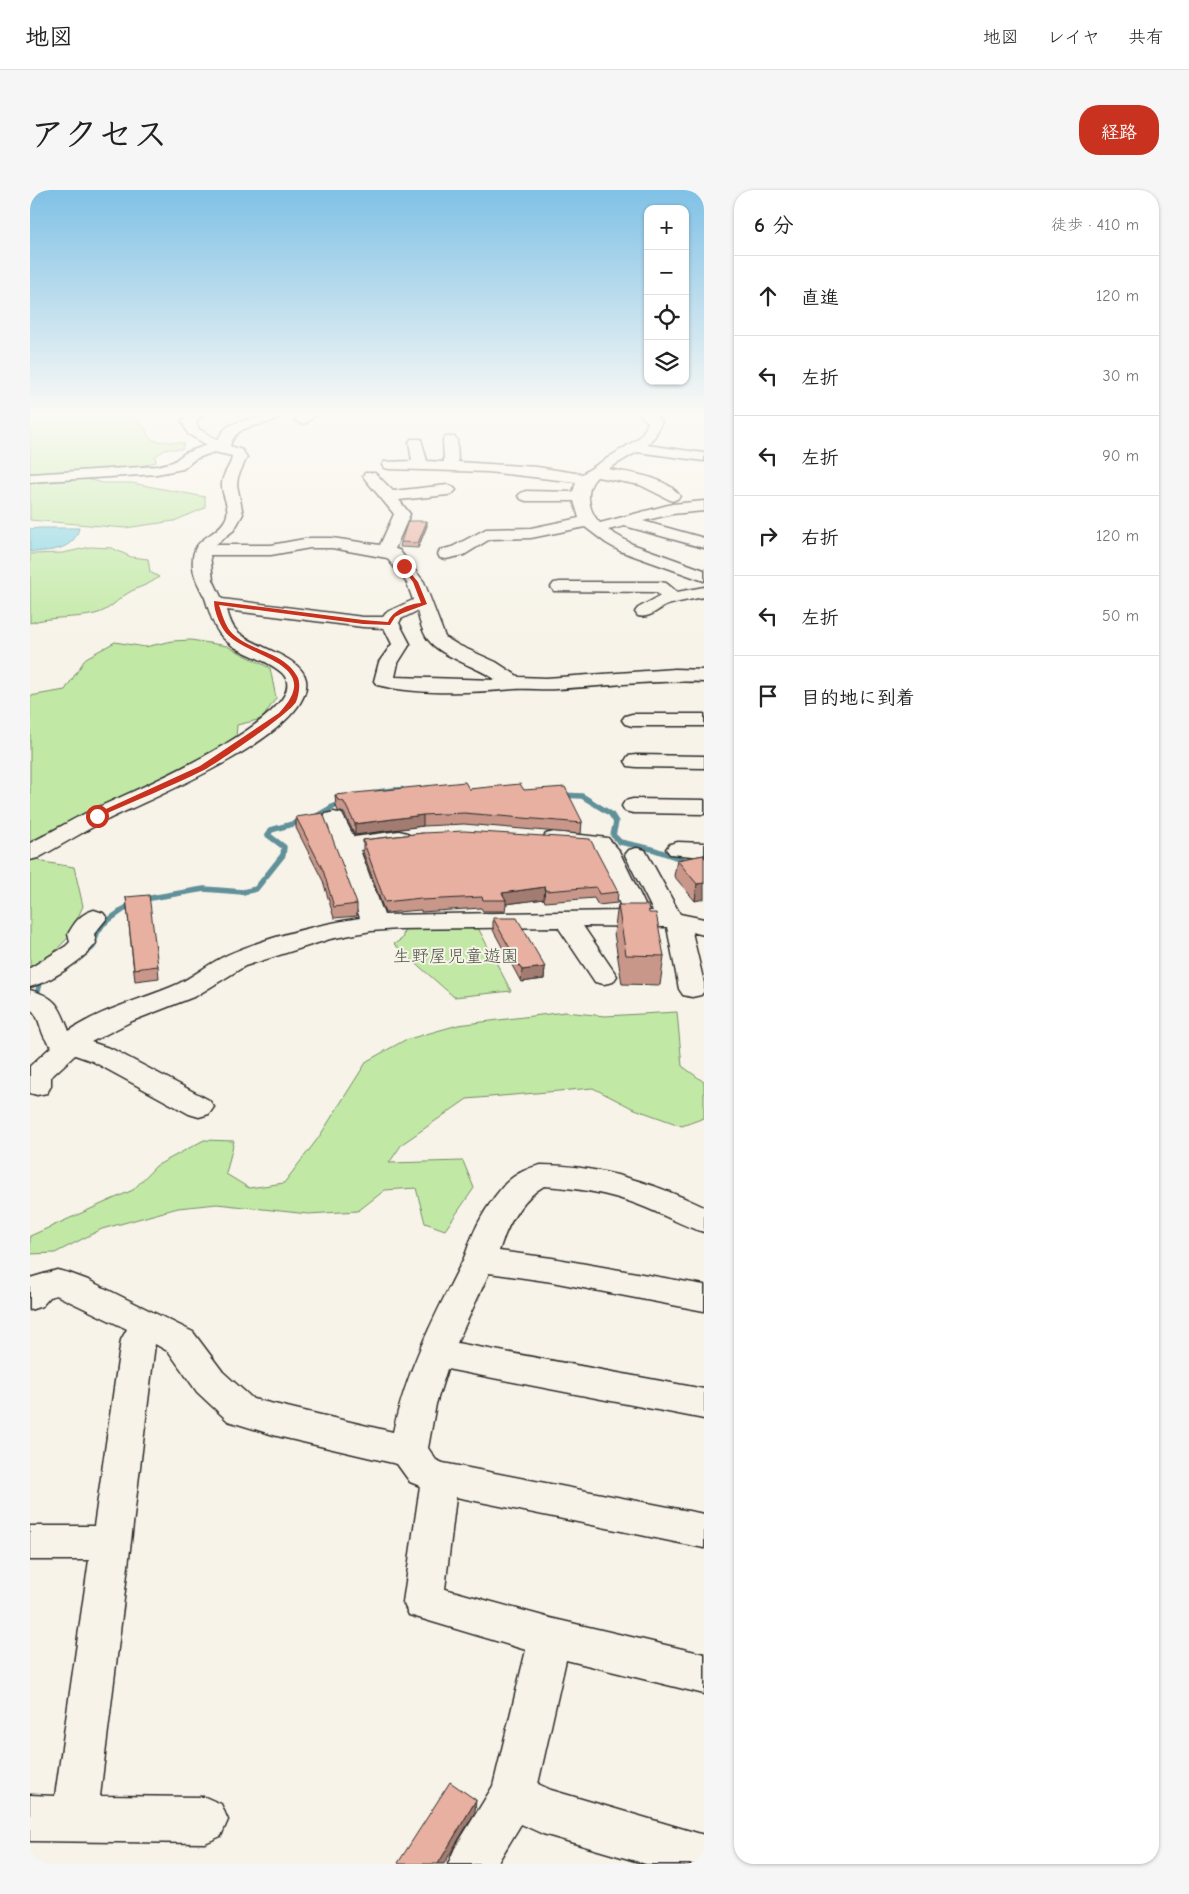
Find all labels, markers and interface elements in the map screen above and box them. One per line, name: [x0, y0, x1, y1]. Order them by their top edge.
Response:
text: 地図: [25, 23, 73, 51]
text: 地図: [983, 27, 1019, 48]
text: レイヤ: [1047, 27, 1100, 48]
text: 共有: [1128, 27, 1164, 48]
button: 経路: [1079, 105, 1159, 155]
text: アクセス: [30, 114, 168, 155]
map controls: [644, 205, 689, 385]
button: +: [644, 205, 689, 250]
text: 6 分: [754, 213, 793, 237]
text: 徒歩 · 410 m: [1051, 216, 1139, 234]
button: −: [644, 250, 689, 295]
icon: ahead: [754, 282, 782, 310]
text: 直進: [801, 287, 839, 309]
text: 120 m: [1096, 287, 1139, 305]
button: locate: [644, 295, 689, 340]
button: layers: [644, 340, 689, 385]
icon: left: [754, 362, 782, 390]
text: 左折: [801, 367, 839, 389]
text: 30 m: [1103, 367, 1139, 385]
icon: left: [754, 442, 782, 470]
text: 左折: [801, 447, 839, 469]
text: 90 m: [1102, 447, 1139, 465]
icon: right: [754, 522, 782, 550]
text: 右折: [801, 527, 839, 549]
text: 120 m: [1096, 527, 1139, 545]
route end: [393, 555, 416, 578]
icon: left: [754, 602, 782, 630]
text: 左折: [801, 607, 839, 629]
text: 50 m: [1102, 607, 1139, 625]
icon: arrive: [754, 682, 782, 710]
text: 目的地に到着: [801, 687, 915, 709]
route start: [86, 805, 109, 828]
park label: 生野屋児童遊園: [393, 946, 519, 967]

